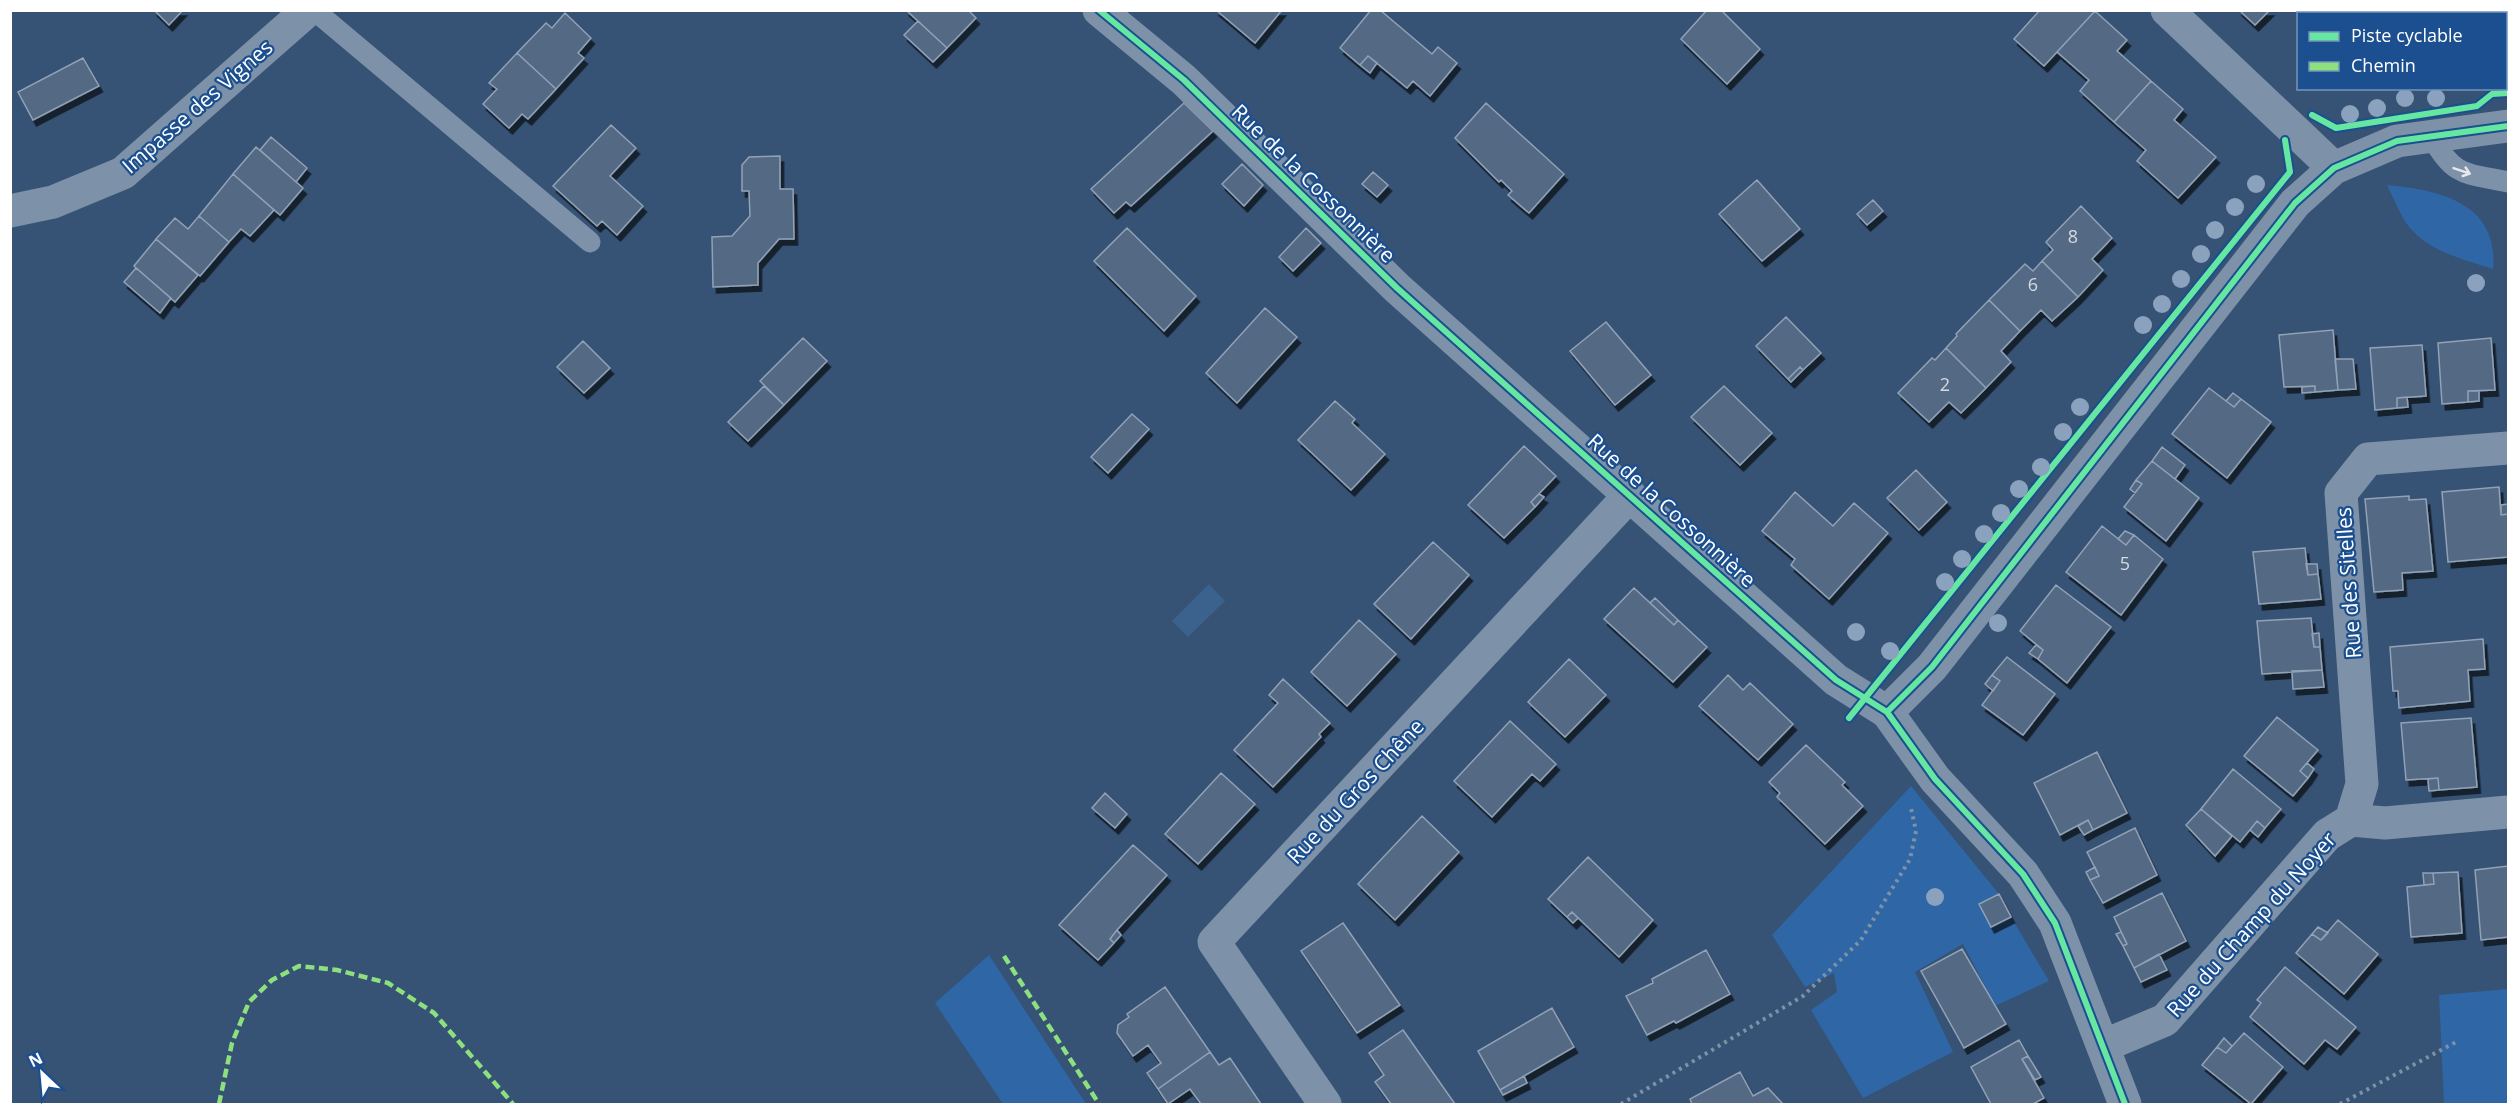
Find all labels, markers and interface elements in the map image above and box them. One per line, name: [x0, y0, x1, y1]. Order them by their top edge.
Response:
legend: [2297, 12, 2507, 90]
text: Piste cyclable: [2351, 23, 2463, 47]
street label: Impasse des Vignes: [116, 33, 278, 179]
text: Chemin: [2351, 53, 2416, 77]
street label: Rue de la Cossonnière: [1226, 97, 1402, 269]
one-way arrow: [2453, 166, 2471, 177]
house number: 8: [2068, 224, 2078, 248]
house number: 6: [2028, 272, 2038, 296]
house number: 2: [1940, 372, 1950, 396]
street label: Rue de la Cossonnière: [1582, 427, 1762, 593]
street label: Rue des Sitelles: [2329, 506, 2367, 660]
house number: 5: [2120, 551, 2130, 575]
street label: Rue du Gros Chêne: [1280, 712, 1430, 870]
street label: Rue du Champ du Noyer: [2160, 825, 2342, 1023]
north arrow: [12, 1043, 72, 1103]
text: N: [25, 1047, 46, 1072]

